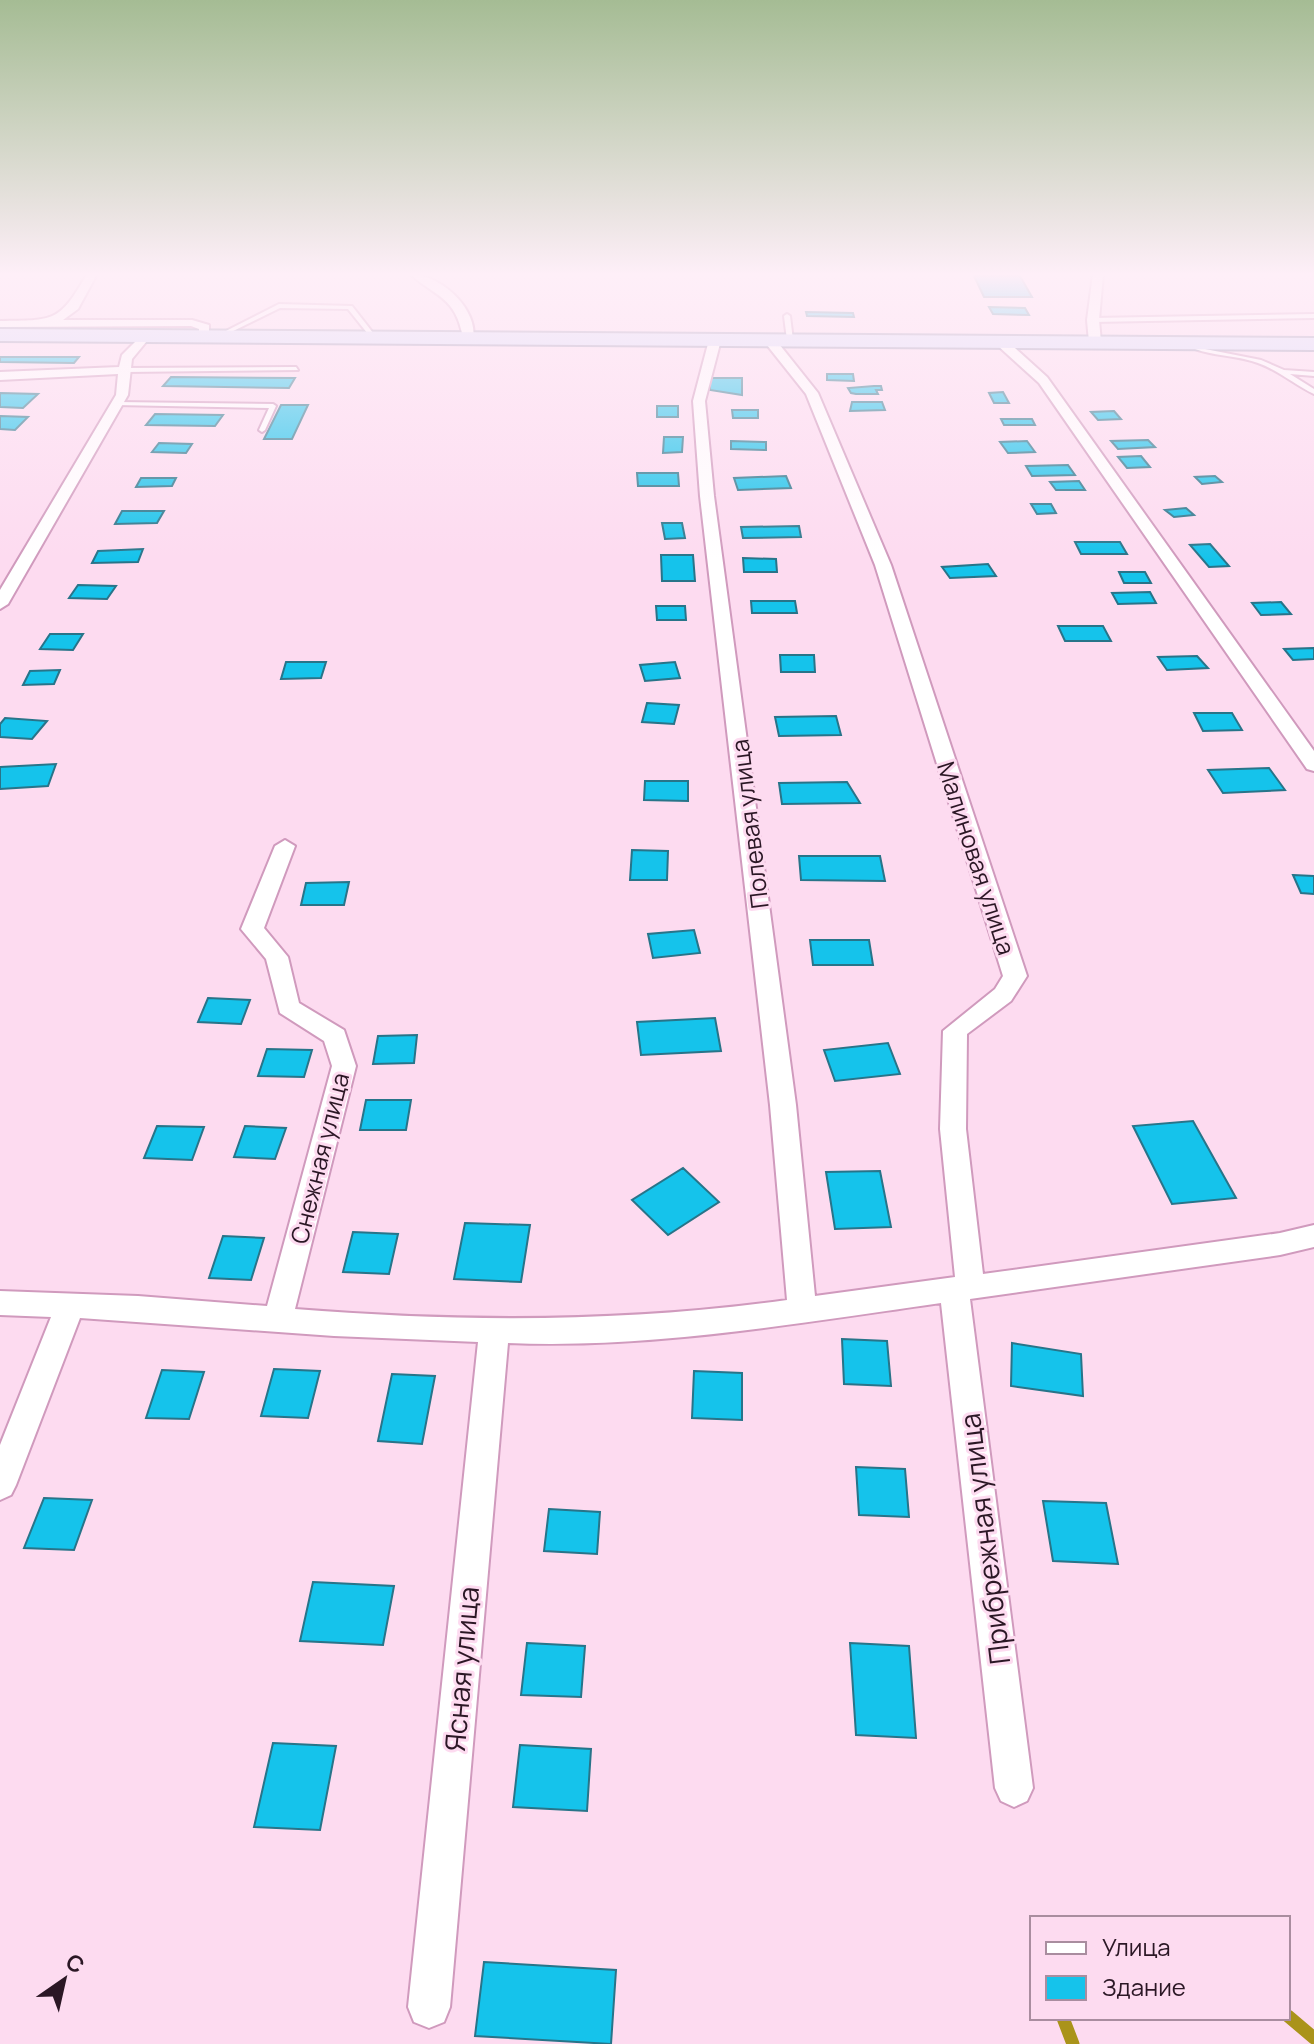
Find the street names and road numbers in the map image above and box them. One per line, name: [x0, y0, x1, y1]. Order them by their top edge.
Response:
street label: Полевая улица: [722, 737, 776, 911]
street label: Малиновая улица: [930, 757, 1024, 959]
street label: Снежная улица: [282, 1069, 356, 1247]
street label: Прибрежная улица: [950, 1411, 1018, 1667]
street label: Ясная улица: [435, 1585, 487, 1753]

